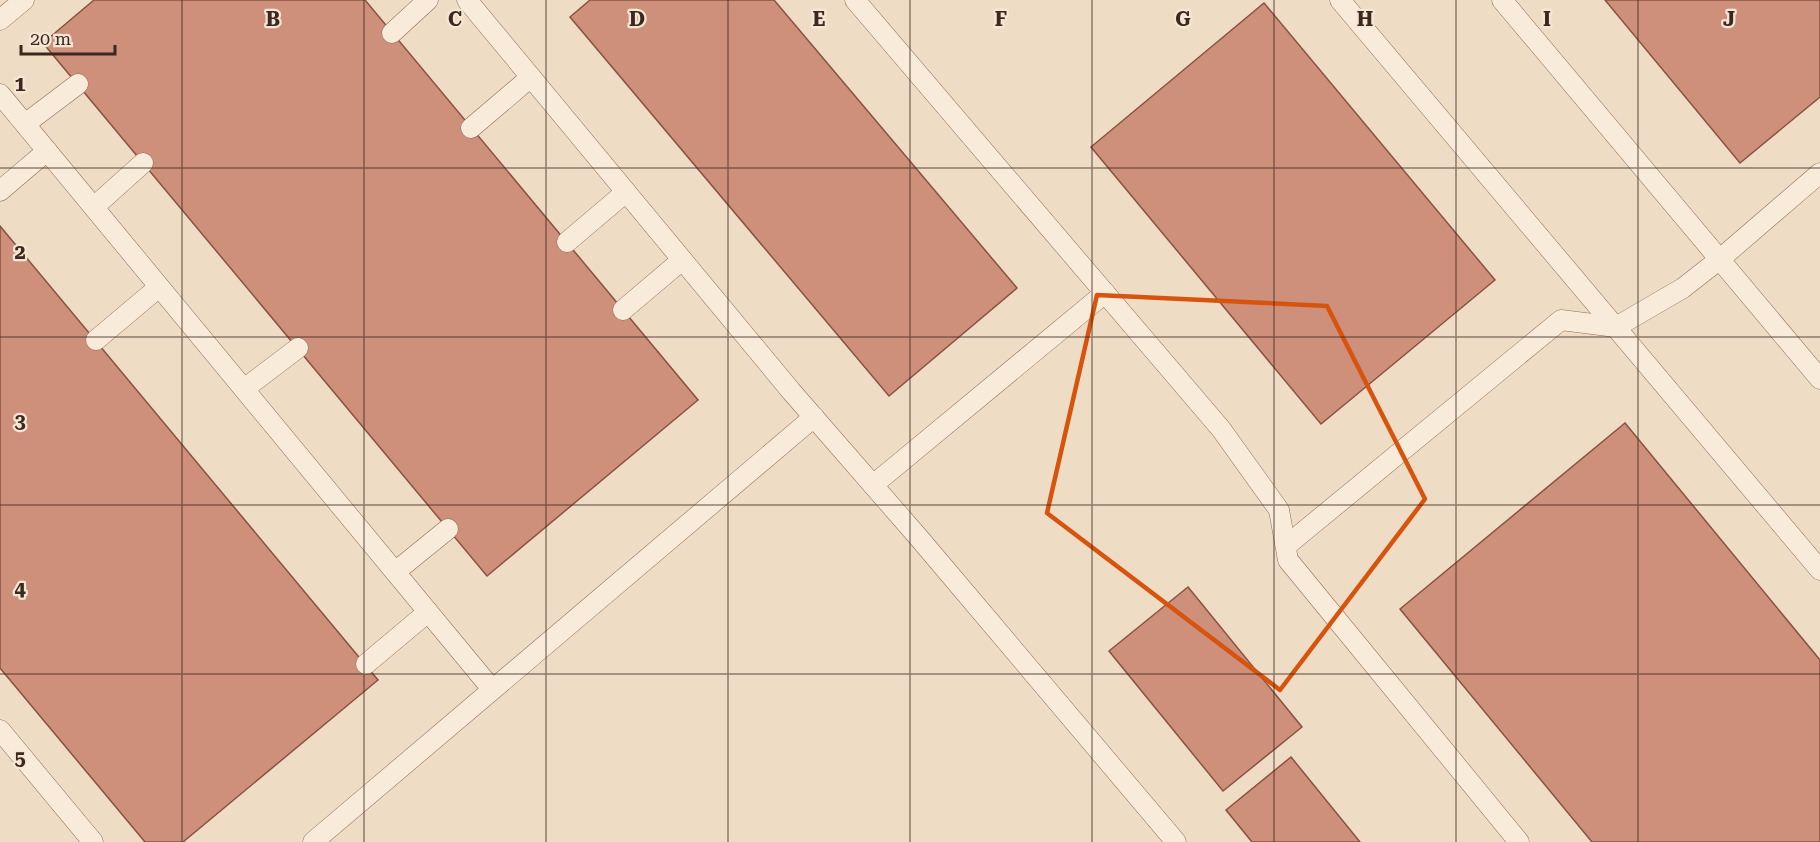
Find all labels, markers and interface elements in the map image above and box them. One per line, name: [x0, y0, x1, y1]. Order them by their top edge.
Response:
text: B: [266, 7, 280, 31]
text: C: [448, 7, 462, 31]
text: D: [629, 7, 645, 31]
text: E: [813, 7, 826, 31]
text: F: [995, 7, 1007, 31]
text: G: [1175, 7, 1191, 31]
text: H: [1357, 7, 1373, 31]
text: I: [1543, 7, 1551, 31]
text: J: [1723, 7, 1735, 31]
scale bar: [21, 18, 116, 56]
text: 20 m: [30, 28, 71, 49]
text: 1: [14, 72, 26, 96]
text: 2: [14, 240, 26, 264]
text: 3: [14, 409, 26, 433]
text: 4: [14, 577, 26, 601]
text: 5: [14, 746, 26, 770]

